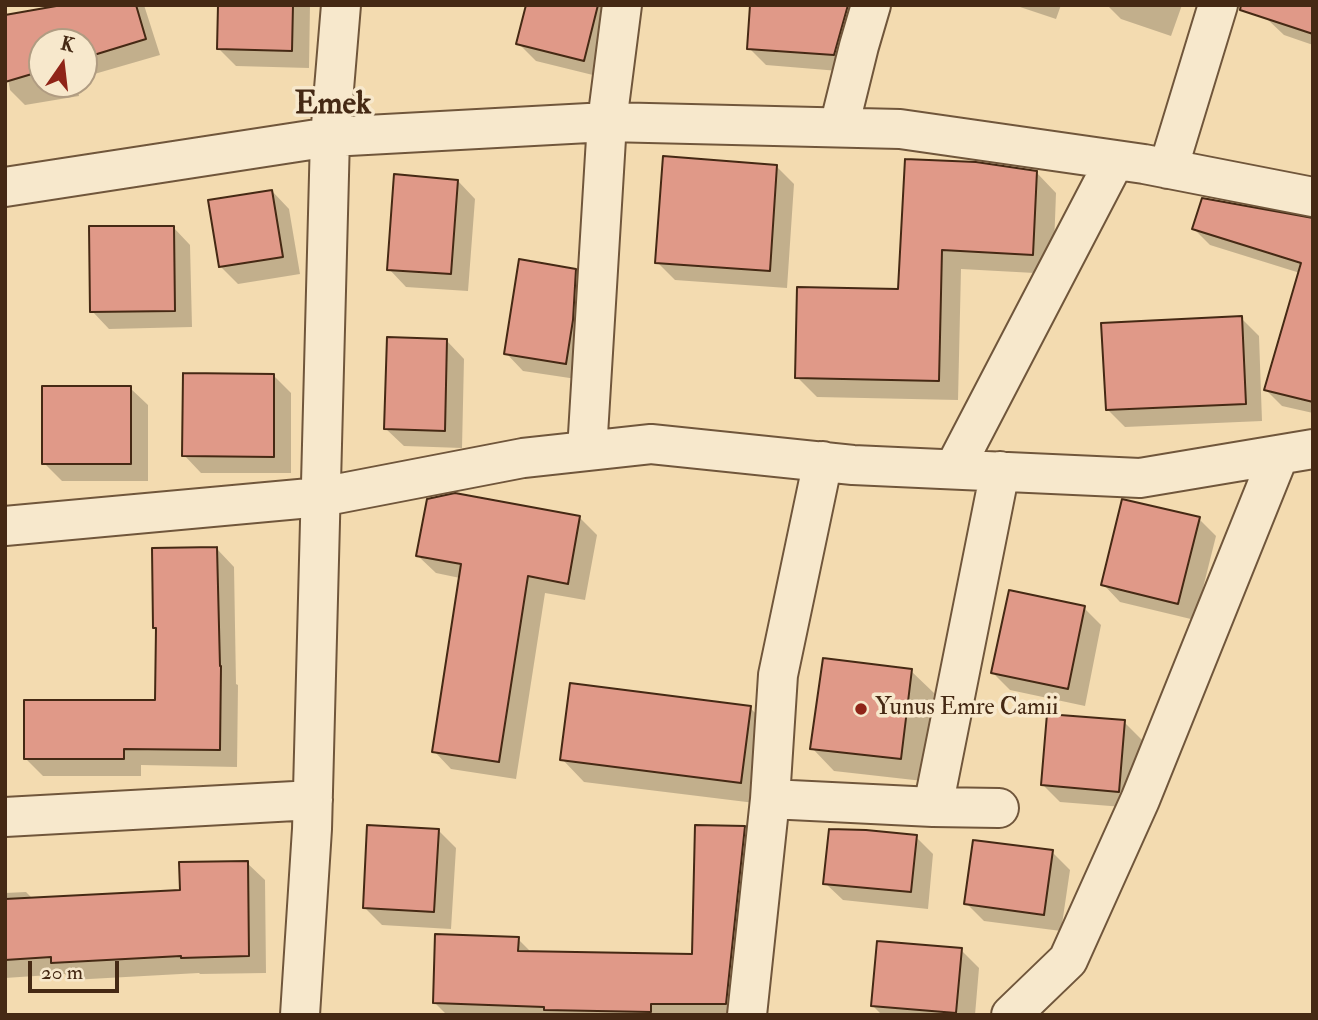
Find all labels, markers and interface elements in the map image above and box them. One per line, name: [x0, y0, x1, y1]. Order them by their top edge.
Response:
north arrow: [28, 28, 98, 98]
text: K: [58, 31, 77, 58]
district label: Emek: [295, 87, 371, 125]
place label: Yunus Emre Camii: [875, 695, 1058, 723]
marker: Yunus Emre Camii: [853, 701, 869, 717]
scale bar: [32, 946, 122, 990]
text: 20 m: [41, 959, 83, 986]

